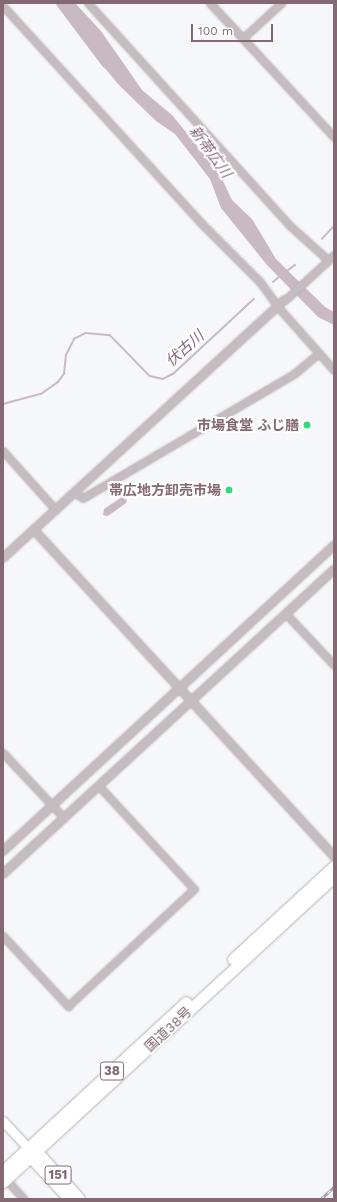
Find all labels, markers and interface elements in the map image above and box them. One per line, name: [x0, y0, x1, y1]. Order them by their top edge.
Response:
scale bar: [193, 16, 275, 42]
text: 100 m: [198, 24, 233, 38]
water label: 新帯広川: [185, 122, 235, 182]
water label: 伏古川: [162, 327, 208, 371]
place label: 市場食堂 ふじ膳: [197, 417, 299, 433]
marker: 市場食堂 ふじ膳: [302, 420, 312, 430]
place label: 帯広地方卸売市場: [109, 482, 221, 498]
marker: 帯広地方卸売市場: [224, 485, 234, 495]
street label: 国道38号: [141, 1003, 195, 1055]
road number: 38: [100, 1060, 124, 1082]
road number: 151: [44, 1164, 72, 1186]

